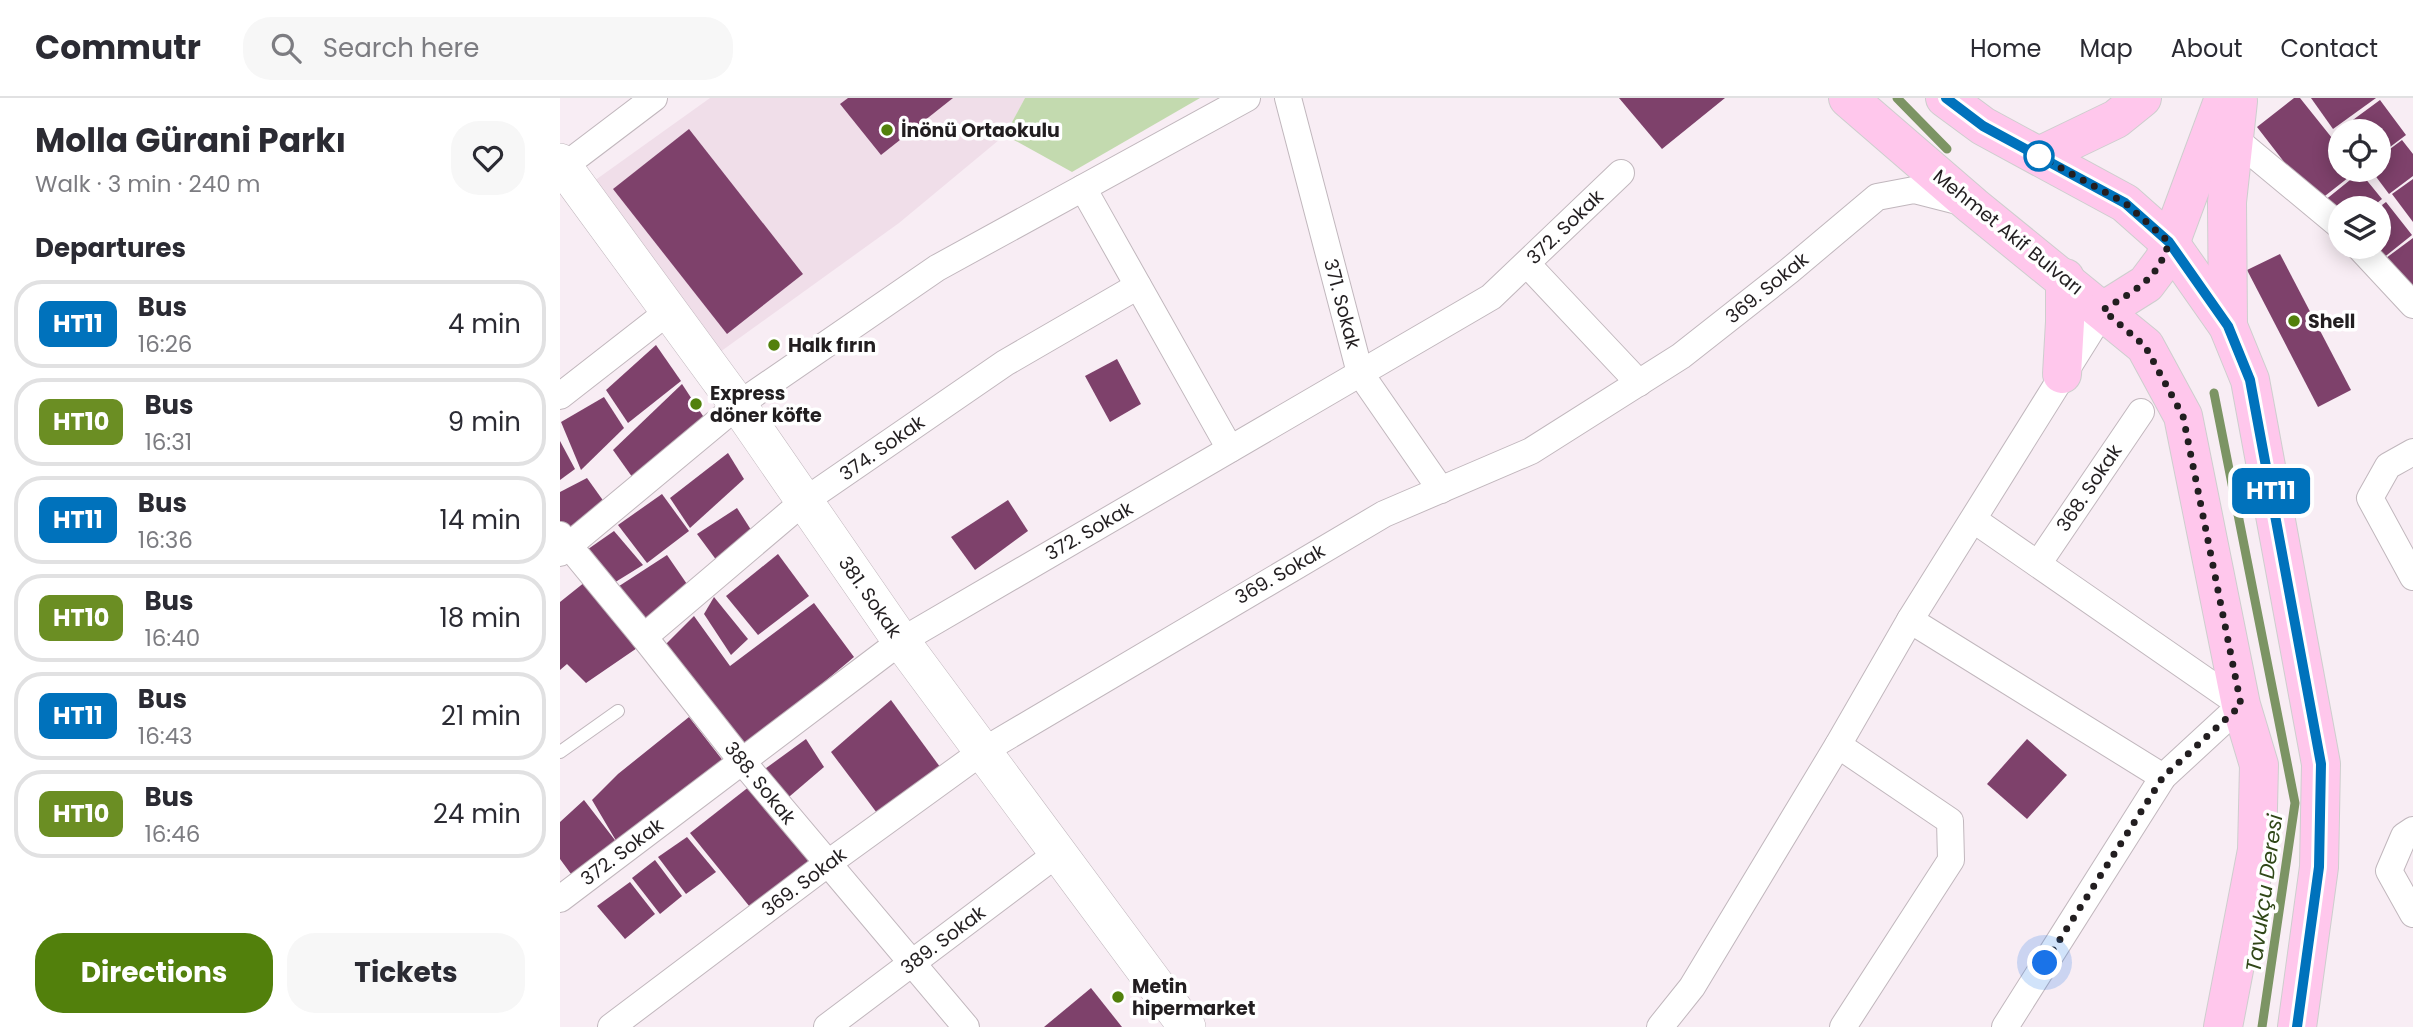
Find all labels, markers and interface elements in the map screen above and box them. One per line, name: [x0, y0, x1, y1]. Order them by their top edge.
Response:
search box: [243, 17, 733, 80]
text: Commutr: [35, 24, 201, 71]
icon: search: [267, 29, 305, 67]
text: Search here: [323, 30, 479, 66]
text: Home: [1970, 32, 2042, 65]
text: Map: [2080, 32, 2133, 65]
text: About: [2171, 32, 2242, 65]
text: Contact: [2280, 32, 2378, 65]
text: Molla Gürani Parkı: [35, 117, 346, 164]
place label: İnönü Ortaokulu: [901, 117, 1060, 144]
map controls: [2328, 119, 2391, 259]
button: locate: [2328, 119, 2391, 182]
button: heart: [451, 121, 525, 195]
marker: İnönü Ortaokulu: [879, 122, 895, 138]
unlabelled marker: [2024, 141, 2054, 171]
street label: Mehmet Akif Bulvarı: [1927, 163, 2089, 301]
text: Walk · 3 min · 240 m: [35, 168, 261, 200]
street label: 372. Sokak: [1521, 183, 1610, 270]
button: layers: [2328, 196, 2391, 259]
text: Departures: [35, 230, 186, 266]
street label: 369. Sokak: [1720, 246, 1815, 330]
street label: 371. Sokak: [1317, 256, 1367, 352]
text: Bus: [138, 289, 187, 325]
text: 4 min: [448, 306, 521, 342]
text: HT11: [53, 307, 103, 340]
place label: Shell: [2308, 308, 2355, 335]
marker: Shell: [2286, 313, 2302, 329]
text: 16:26: [138, 328, 192, 360]
place label: Halk fırın: [788, 332, 876, 359]
marker: Halk fırın: [766, 337, 782, 353]
place label: Express döner köfte: [710, 380, 822, 429]
text: Bus: [144, 387, 194, 423]
marker: Express döner köfte: [688, 396, 704, 412]
text: 9 min: [448, 404, 521, 440]
text: HT10: [53, 405, 109, 438]
street label: 374. Sokak: [834, 409, 930, 487]
text: 16:31: [144, 426, 192, 458]
street label: 368. Sokak: [2050, 439, 2128, 537]
line badge: HT11: [2222, 468, 2320, 514]
text: HT11: [2246, 474, 2296, 507]
text: Bus: [138, 485, 187, 521]
street label: 372. Sokak: [1040, 495, 1138, 567]
text: 14 min: [440, 502, 521, 538]
text: HT11: [53, 503, 103, 536]
text: 16:36: [138, 524, 193, 556]
street label: 369. Sokak: [1230, 537, 1330, 611]
street label: 381. Sokak: [832, 551, 908, 643]
text: Bus: [144, 583, 194, 619]
text: 18 min: [440, 600, 521, 636]
text: HT10: [53, 601, 109, 634]
text: 16:40: [144, 622, 200, 654]
text: Bus: [138, 681, 187, 717]
text: 21 min: [441, 698, 521, 734]
text: HT11: [53, 699, 103, 732]
text: 16:43: [138, 720, 193, 752]
street label: 388. Sokak: [718, 736, 802, 831]
text: Bus: [144, 779, 194, 815]
text: 24 min: [433, 796, 521, 832]
text: HT10: [53, 797, 109, 830]
water label: Tavukçu Deresi: [2239, 811, 2290, 974]
street label: 372. Sokak: [575, 812, 669, 892]
text: 16:46: [144, 818, 200, 850]
street label: 369. Sokak: [756, 841, 852, 923]
street label: 389. Sokak: [895, 899, 991, 981]
button: Directions: [35, 933, 273, 1013]
button: Tickets: [287, 933, 525, 1013]
your location: [2027, 945, 2062, 980]
place label: Metin hipermarket: [1132, 973, 1256, 1022]
marker: Metin hipermarket: [1110, 989, 1126, 1005]

